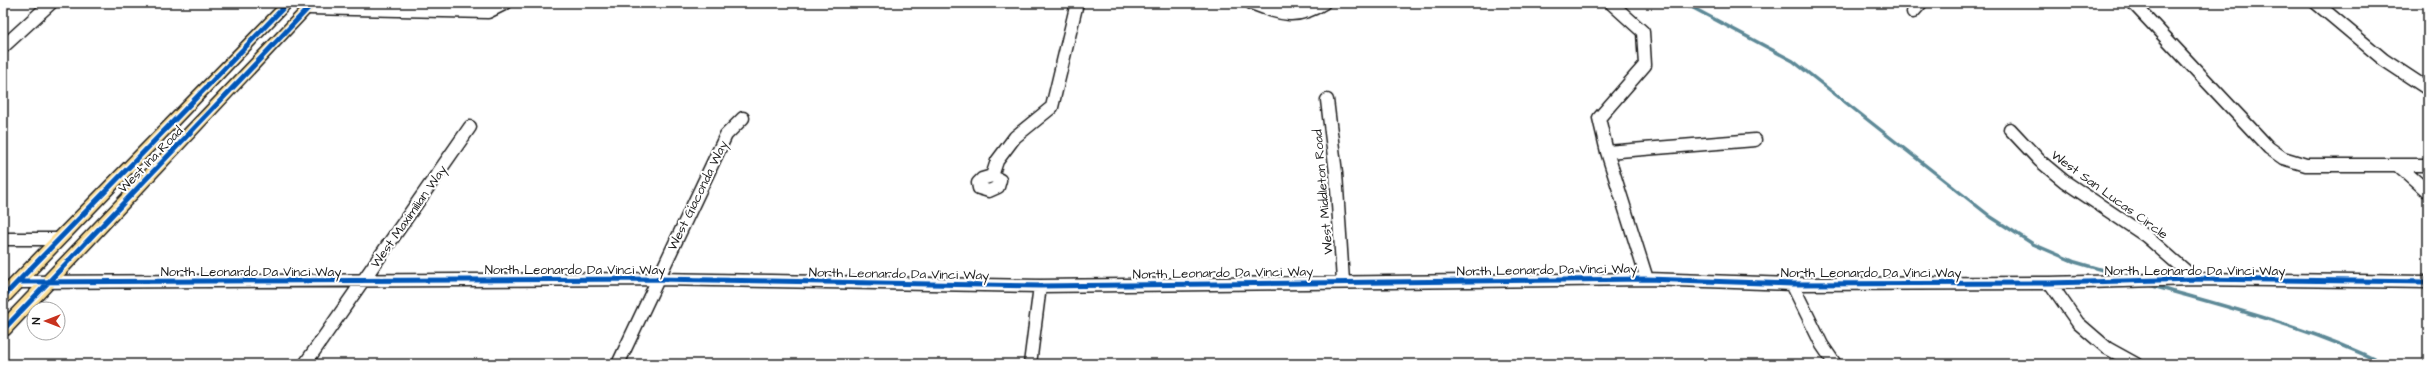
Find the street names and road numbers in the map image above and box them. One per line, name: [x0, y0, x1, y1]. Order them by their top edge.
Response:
street label: West Ina Road: [114, 122, 187, 197]
street label: West Middleton Road: [1309, 128, 1337, 255]
street label: West Giaconda Way: [663, 137, 733, 254]
street label: West San Lucas Circle: [2047, 146, 2172, 243]
street label: West Maximilian Way: [366, 161, 452, 272]
street label: North Leonardo Da Vinci Way: [1457, 259, 1637, 282]
street label: North Leonardo Da Vinci Way: [485, 261, 665, 280]
street label: North Leonardo Da Vinci Way: [1133, 262, 1313, 285]
street label: North Leonardo Da Vinci Way: [2105, 262, 2285, 281]
street label: North Leonardo Da Vinci Way: [161, 263, 341, 282]
street label: North Leonardo Da Vinci Way: [809, 263, 989, 286]
street label: North Leonardo Da Vinci Way: [1781, 264, 1961, 283]

